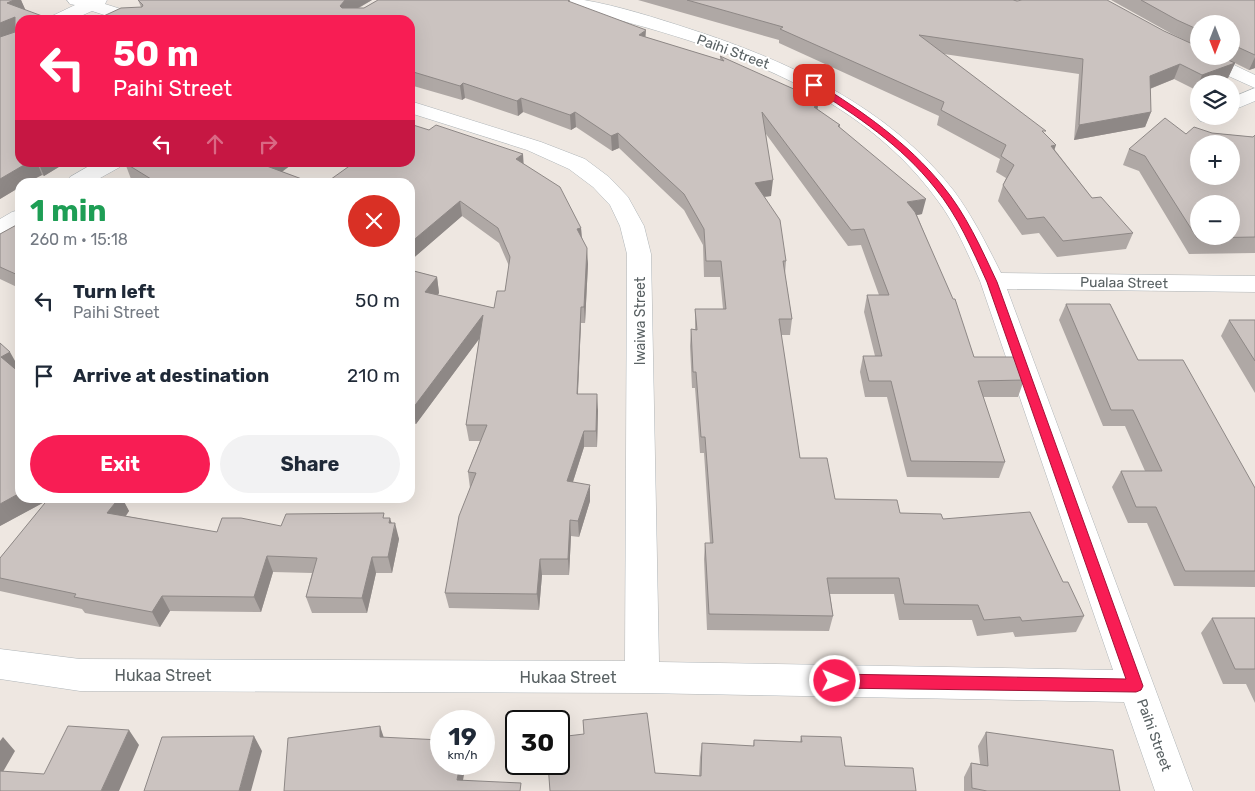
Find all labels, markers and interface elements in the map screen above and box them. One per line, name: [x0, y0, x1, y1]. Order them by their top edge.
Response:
north arrow: [1190, 15, 1240, 65]
map controls: [1190, 15, 1240, 245]
street label: Paihi Street: [694, 31, 772, 73]
text: 50 m: [113, 33, 199, 75]
icon: left: [30, 35, 95, 100]
pin: [793, 64, 835, 106]
icon: arrive: [800, 71, 828, 99]
text: Paihi Street: [113, 75, 232, 102]
button: layers: [1190, 75, 1240, 125]
icon: left: [148, 130, 176, 158]
icon: ahead: [201, 130, 229, 158]
icon: right: [254, 130, 282, 158]
button: +: [1190, 135, 1240, 185]
text: 1 min: [30, 193, 107, 229]
button: close: [348, 195, 400, 247]
button: −: [1190, 195, 1240, 245]
text: 260 m · 15:18: [30, 230, 128, 249]
street label: Pualaa Street: [1080, 274, 1169, 292]
street label: Iwaiwa Street: [632, 276, 649, 365]
text: Turn left: [73, 280, 155, 303]
icon: left: [30, 287, 58, 315]
text: 50 m: [355, 289, 400, 312]
text: Paihi Street: [73, 303, 160, 322]
icon: arrive: [30, 362, 58, 390]
text: Arrive at destination: [73, 364, 269, 387]
text: 210 m: [347, 364, 400, 387]
button: Exit: [30, 435, 210, 493]
button: Share: [220, 435, 400, 493]
position arrow: [808, 654, 860, 706]
street label: Hukaa Street: [115, 666, 212, 685]
street label: Hukaa Street: [520, 668, 617, 687]
street label: Paihi Street: [1133, 696, 1175, 774]
speed limit sign: 30: [505, 710, 570, 775]
text: 19: [448, 722, 477, 751]
text: km/h: [448, 748, 477, 762]

